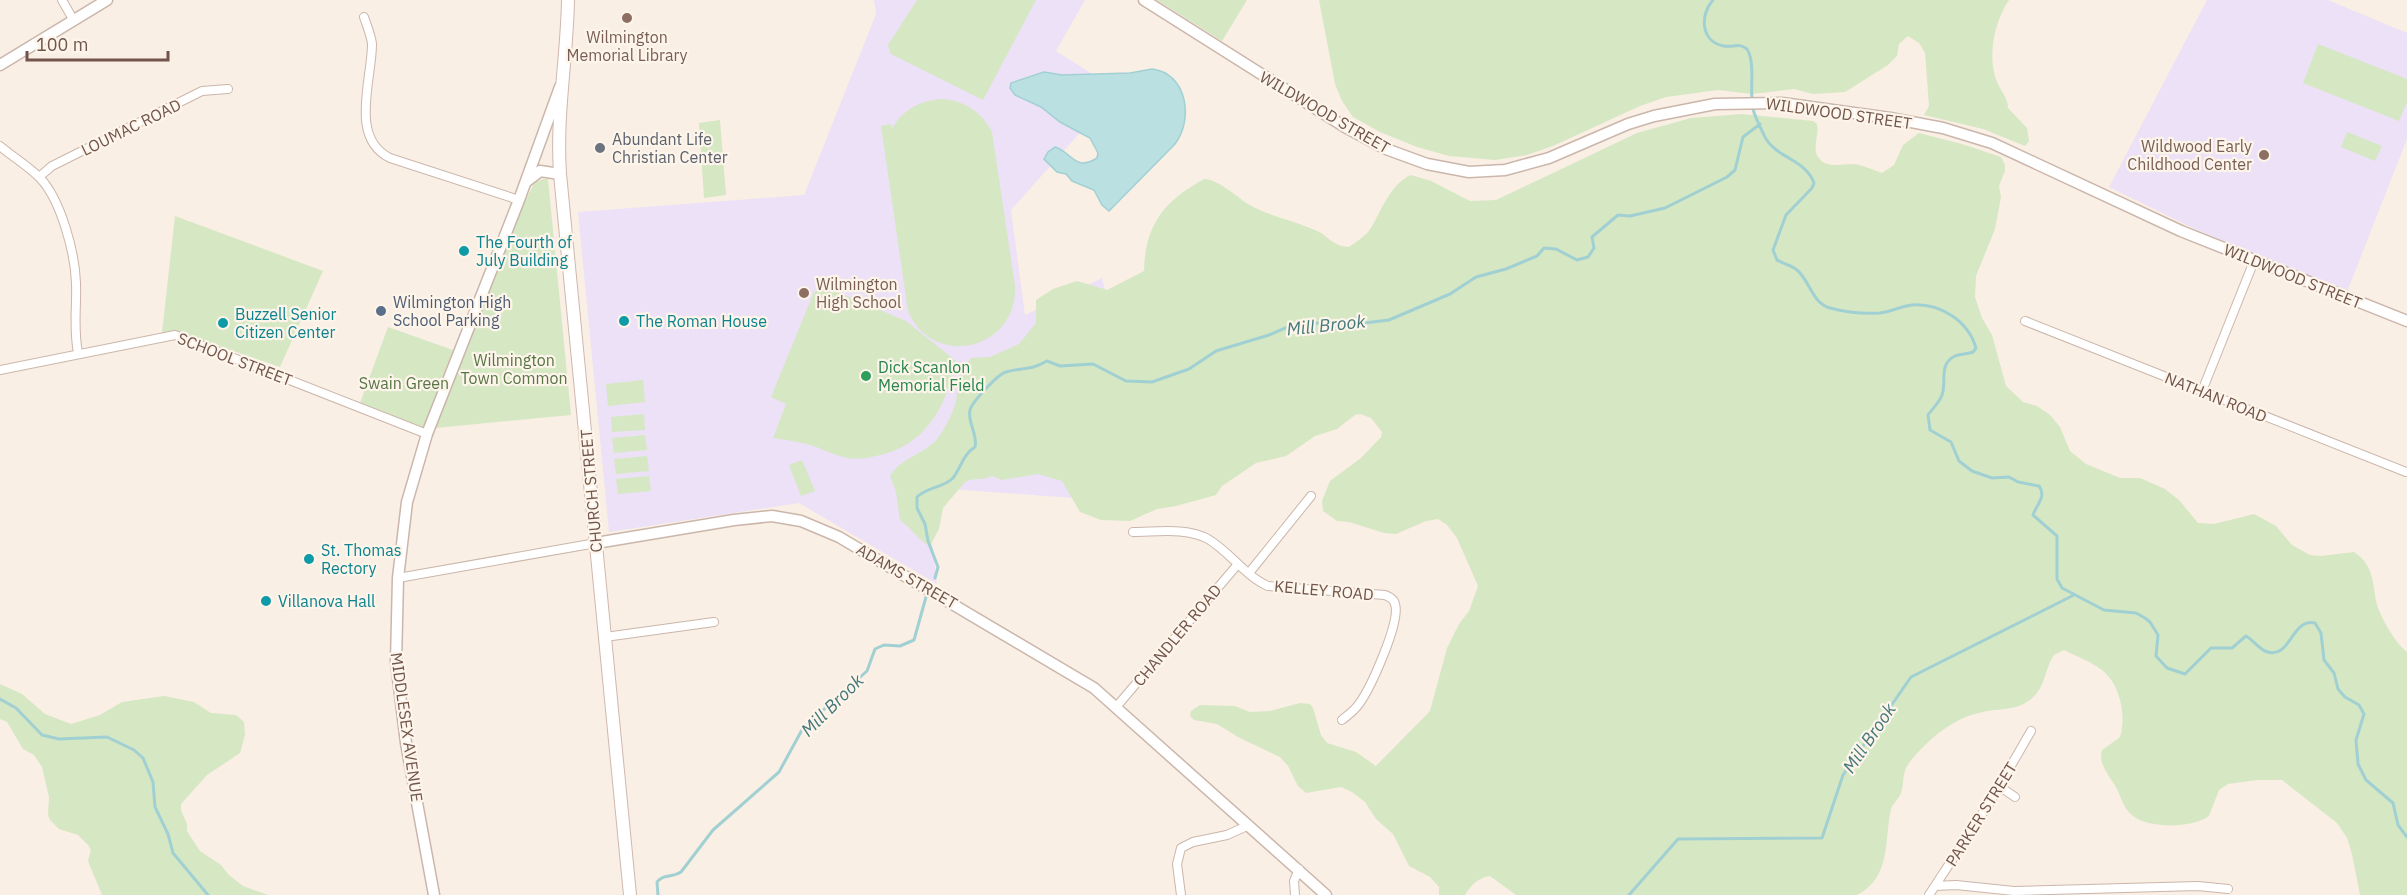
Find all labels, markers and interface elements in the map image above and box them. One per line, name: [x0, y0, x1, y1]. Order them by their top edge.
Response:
marker: Wilmington Memorial Library: [620, 11, 634, 25]
scale bar: [27, 24, 168, 62]
place label: Wilmington Memorial Library: [567, 27, 687, 65]
text: 100 m: [36, 33, 88, 56]
street label: WILDWOOD STREET: [1256, 67, 1394, 157]
street label: WILDWOOD STREET: [1765, 93, 1913, 133]
street label: LOUMAC ROAD: [78, 94, 184, 160]
place label: Abundant Life Christian Center: [612, 129, 728, 167]
place label: Wildwood Early Childhood Center: [2127, 136, 2252, 174]
marker: Abundant Life Christian Center: [593, 141, 607, 155]
marker: Wildwood Early Childhood Center: [2257, 148, 2271, 162]
place label: The Fourth of July Building: [476, 232, 572, 270]
street label: WILDWOOD STREET: [2221, 239, 2365, 313]
marker: The Fourth of July Building: [457, 244, 471, 258]
place label: Wilmington High School: [816, 274, 901, 312]
marker: Wilmington High School: [797, 286, 811, 300]
place label: Wilmington High School Parking: [393, 292, 511, 330]
place label: Buzzell Senior Citizen Center: [235, 304, 337, 342]
marker: Wilmington High School Parking: [374, 304, 388, 318]
water label: Mill Brook: [1285, 309, 1367, 341]
place label: The Roman House: [636, 311, 767, 331]
marker: The Roman House: [617, 314, 631, 328]
marker: Buzzell Senior Citizen Center: [216, 316, 230, 330]
street label: SCHOOL STREET: [175, 328, 295, 390]
park label: Wilmington Town Common: [460, 350, 568, 388]
place label: Dick Scanlon Memorial Field: [878, 357, 985, 395]
street label: NATHAN ROAD: [2162, 367, 2270, 427]
marker: Dick Scanlon Memorial Field: [859, 369, 873, 383]
park label: Swain Green: [359, 373, 449, 393]
street label: CHURCH STREET: [576, 429, 606, 553]
street label: ADAMS STREET: [853, 539, 961, 613]
place label: St. Thomas Rectory: [321, 540, 402, 578]
marker: St. Thomas Rectory: [302, 552, 316, 566]
street label: KELLEY ROAD: [1273, 576, 1375, 604]
street label: CHANDLER ROAD: [1128, 580, 1226, 690]
place label: Villanova Hall: [278, 591, 375, 611]
marker: Villanova Hall: [259, 594, 273, 608]
street label: MIDDLESEX AVENUE: [387, 651, 427, 803]
water label: Mill Brook: [796, 668, 869, 741]
water label: Mill Brook: [1837, 698, 1901, 777]
street label: PARKER STREET: [1941, 758, 2021, 870]

